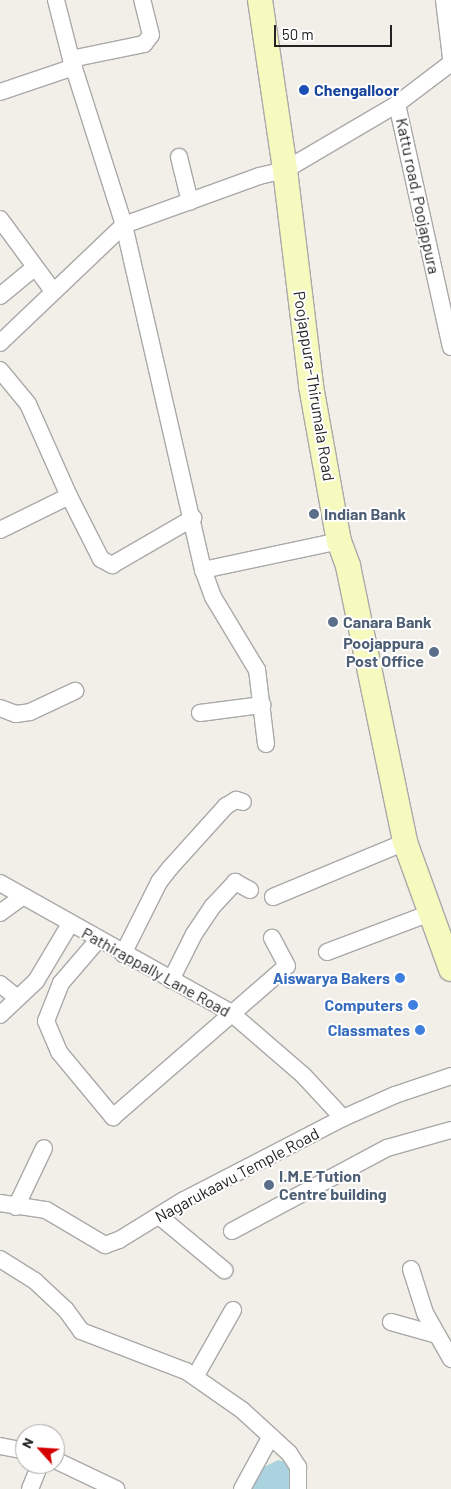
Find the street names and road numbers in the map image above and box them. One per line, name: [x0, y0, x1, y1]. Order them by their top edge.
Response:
street label: Kattu road, Poojappura: [392, 116, 444, 276]
street label: Poojappura-Thirumala Road: [289, 289, 339, 483]
street label: Pathirappally Lane Road: [78, 923, 234, 1021]
street label: Nagarukaavu Temple Road: [152, 1124, 322, 1226]

